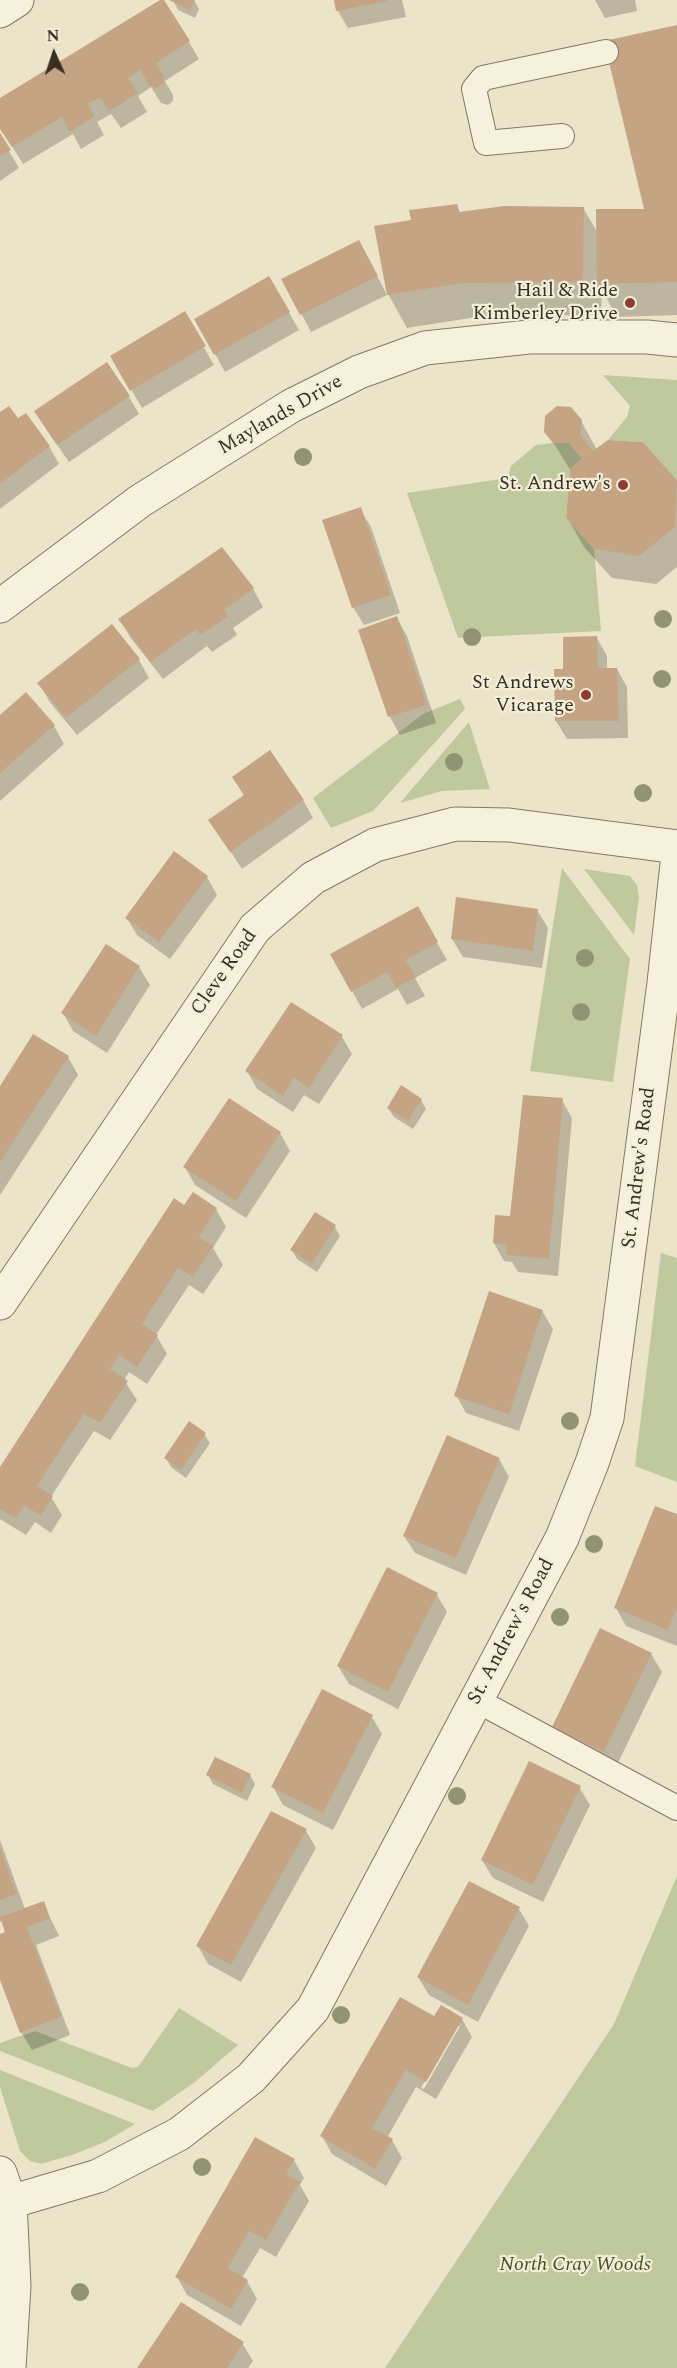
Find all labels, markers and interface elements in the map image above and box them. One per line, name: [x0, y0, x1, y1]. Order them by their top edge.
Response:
north arrow: [24, 24, 84, 84]
text: N: [46, 24, 60, 48]
place label: Hail & Ride Kimberley Drive: [473, 280, 618, 327]
marker: Hail & Ride Kimberley Drive: [623, 296, 637, 310]
street label: Maylands Drive: [215, 371, 347, 461]
place label: St. Andrew's: [499, 473, 611, 497]
marker: St. Andrew's: [616, 478, 630, 492]
place label: St Andrews Vicarage: [472, 672, 574, 719]
marker: St Andrews Vicarage: [579, 688, 593, 702]
street label: Cleve Road: [187, 925, 263, 1021]
street label: St. Andrew's Road: [618, 1086, 662, 1250]
street label: St. Andrew's Road: [463, 1555, 561, 1709]
park label: North Cray Woods: [499, 2254, 651, 2278]

